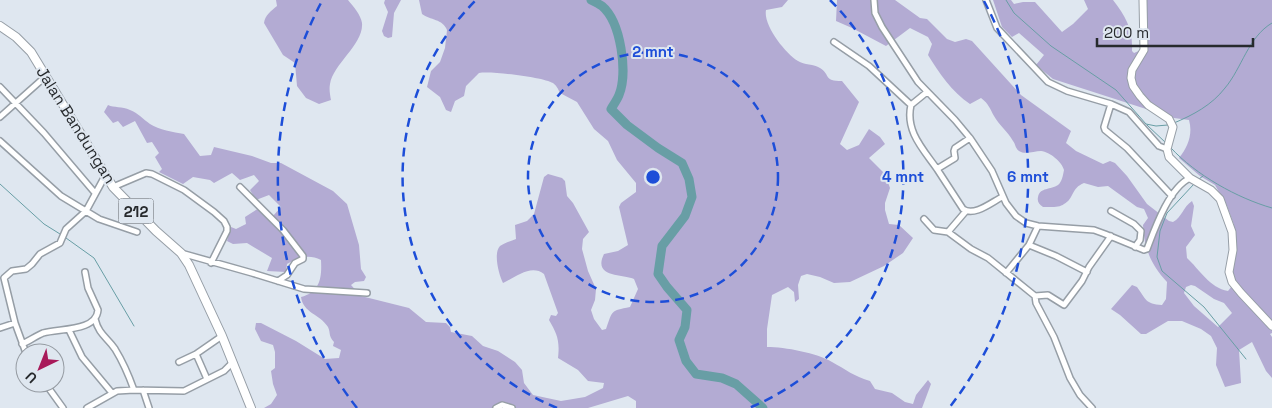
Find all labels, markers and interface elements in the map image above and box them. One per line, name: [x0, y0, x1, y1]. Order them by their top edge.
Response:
scale bar: [1097, 15, 1253, 47]
text: 200 m: [1104, 23, 1149, 42]
text: 2 mnt: [632, 42, 674, 61]
street label: Jalan Bandungan: [32, 63, 120, 187]
text: 4 mnt: [882, 167, 924, 186]
text: 6 mnt: [1007, 167, 1049, 186]
centre of rings: [644, 168, 662, 186]
road number: 212: [118, 198, 154, 224]
north arrow: [15, 343, 65, 393]
text: U: [22, 368, 41, 387]

